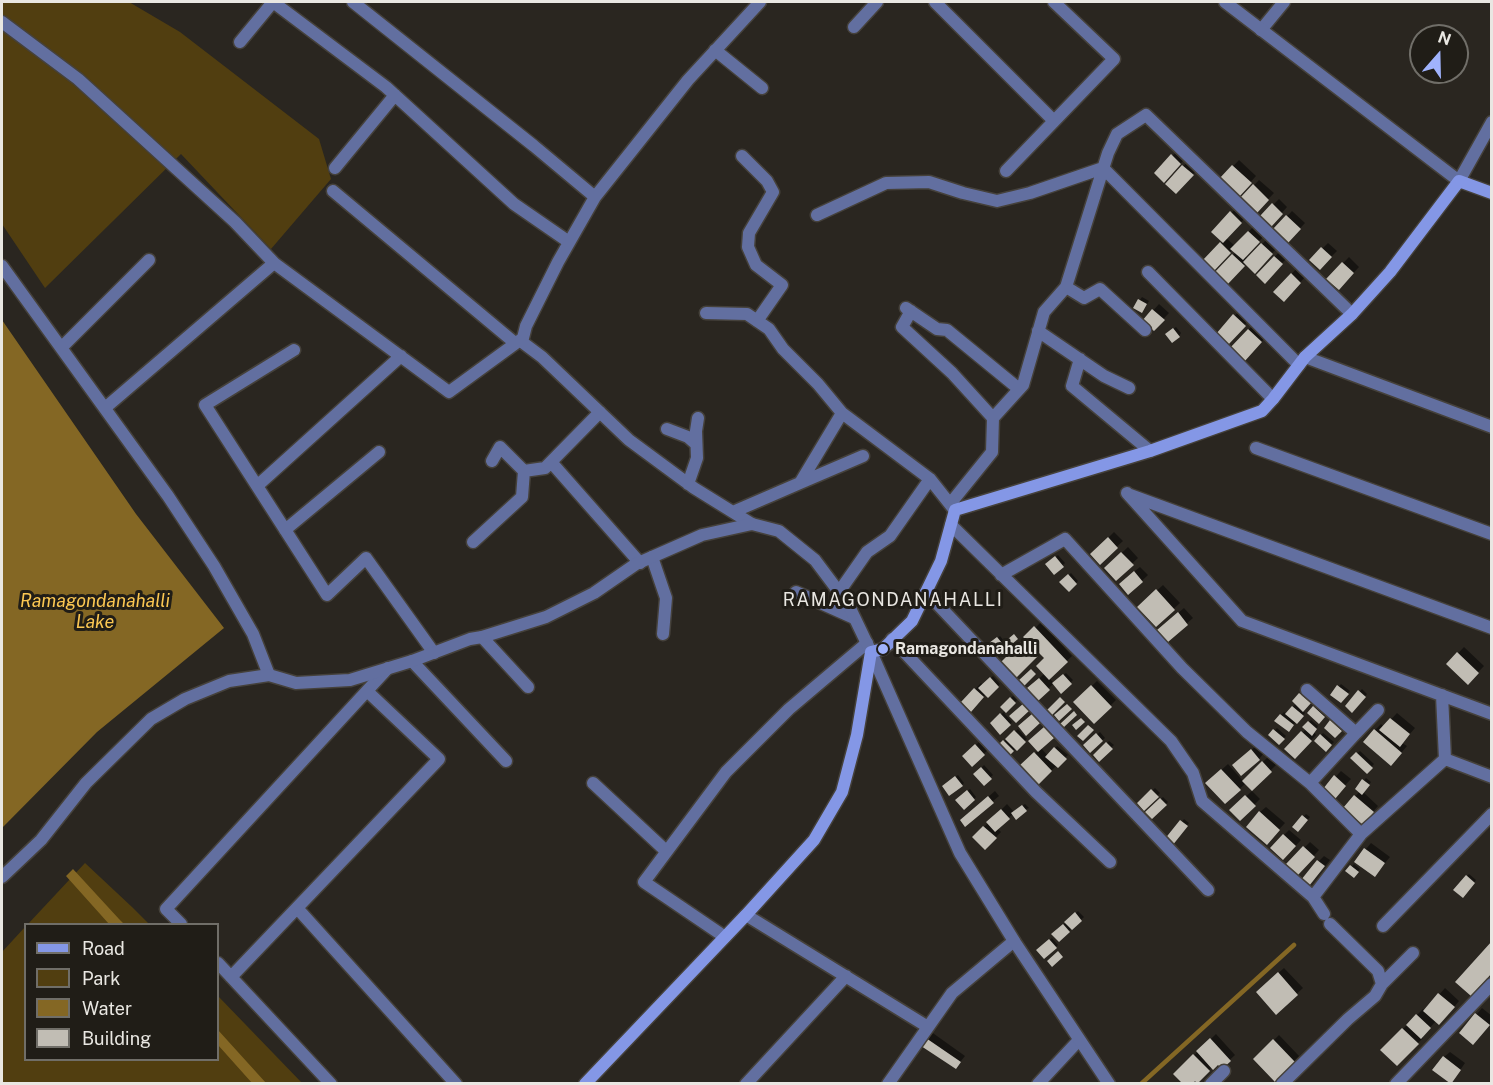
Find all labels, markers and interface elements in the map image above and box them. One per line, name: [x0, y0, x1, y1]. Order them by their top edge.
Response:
north arrow: [1409, 24, 1469, 84]
text: N: [1436, 27, 1454, 50]
district label: RAMAGONDANAHALLI: [783, 589, 1003, 611]
water label: Ramagondanahalli Lake: [20, 590, 170, 632]
place label: Ramagondanahalli: [895, 639, 1037, 659]
marker: Ramagondanahalli: [876, 642, 890, 656]
legend: [24, 923, 219, 1061]
text: Road: [82, 938, 125, 959]
text: Park: [82, 968, 120, 989]
text: Water: [82, 998, 132, 1019]
text: Building: [82, 1028, 151, 1049]

